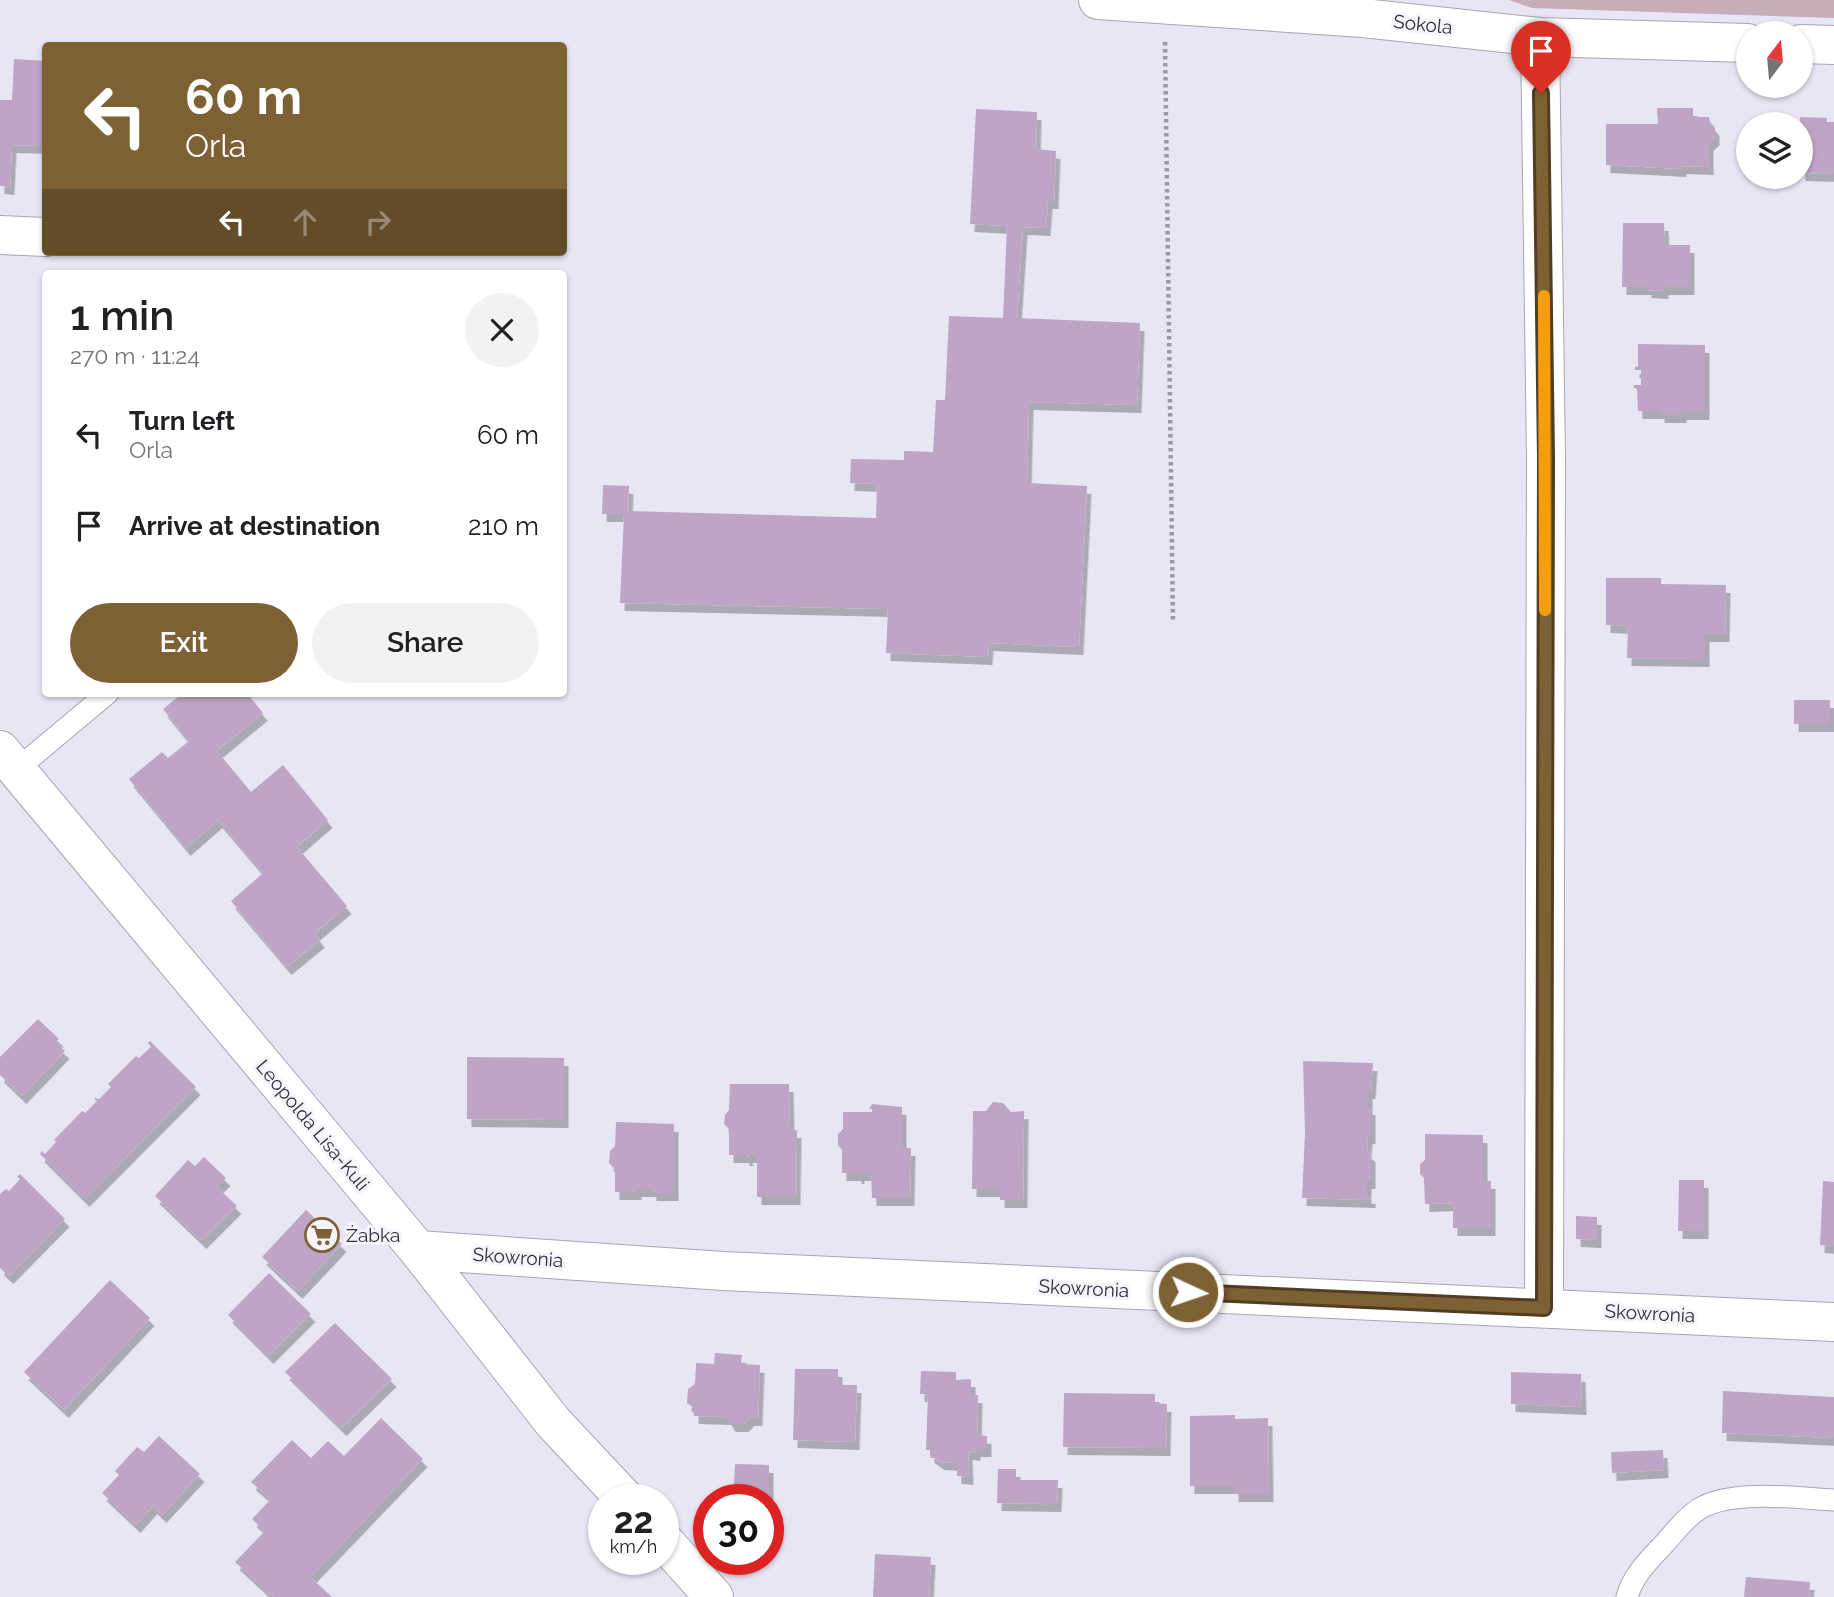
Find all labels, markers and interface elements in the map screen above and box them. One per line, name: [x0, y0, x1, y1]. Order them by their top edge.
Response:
street label: Sokola: [1392, 10, 1454, 38]
pin: [1511, 21, 1571, 93]
north arrow: [1736, 21, 1813, 98]
map controls: [1736, 21, 1813, 189]
icon: arrive: [1522, 32, 1560, 70]
text: 60 m: [185, 68, 302, 125]
icon: left: [70, 70, 161, 161]
button: layers: [1736, 112, 1813, 189]
text: Orla: [185, 127, 246, 164]
icon: left: [213, 203, 251, 241]
icon: ahead: [286, 203, 324, 241]
icon: right: [359, 203, 397, 241]
text: 1 min: [70, 291, 174, 340]
button: close: [465, 293, 539, 367]
text: 270 m · 11:24: [70, 342, 200, 369]
text: Turn left: [129, 406, 235, 436]
icon: left: [70, 416, 108, 454]
text: 60 m: [477, 420, 539, 450]
text: Orla: [129, 436, 173, 463]
icon: arrive: [70, 507, 108, 545]
text: Arrive at destination: [129, 511, 380, 541]
text: 210 m: [468, 511, 539, 541]
button: Exit: [70, 603, 298, 683]
button: Share: [312, 603, 539, 683]
street label: Leopolda Lisa-Kuli: [252, 1055, 374, 1195]
supermarket icon: Żabka: [303, 1216, 341, 1254]
place label: Żabka: [346, 1224, 400, 1246]
street label: Skowronia: [472, 1243, 564, 1271]
position arrow: [1151, 1255, 1225, 1329]
street label: Skowronia: [1038, 1275, 1130, 1301]
street label: Skowronia: [1604, 1300, 1696, 1326]
speed limit sign: 30: [693, 1484, 784, 1575]
text: 22: [614, 1500, 653, 1541]
text: km/h: [610, 1536, 657, 1557]

